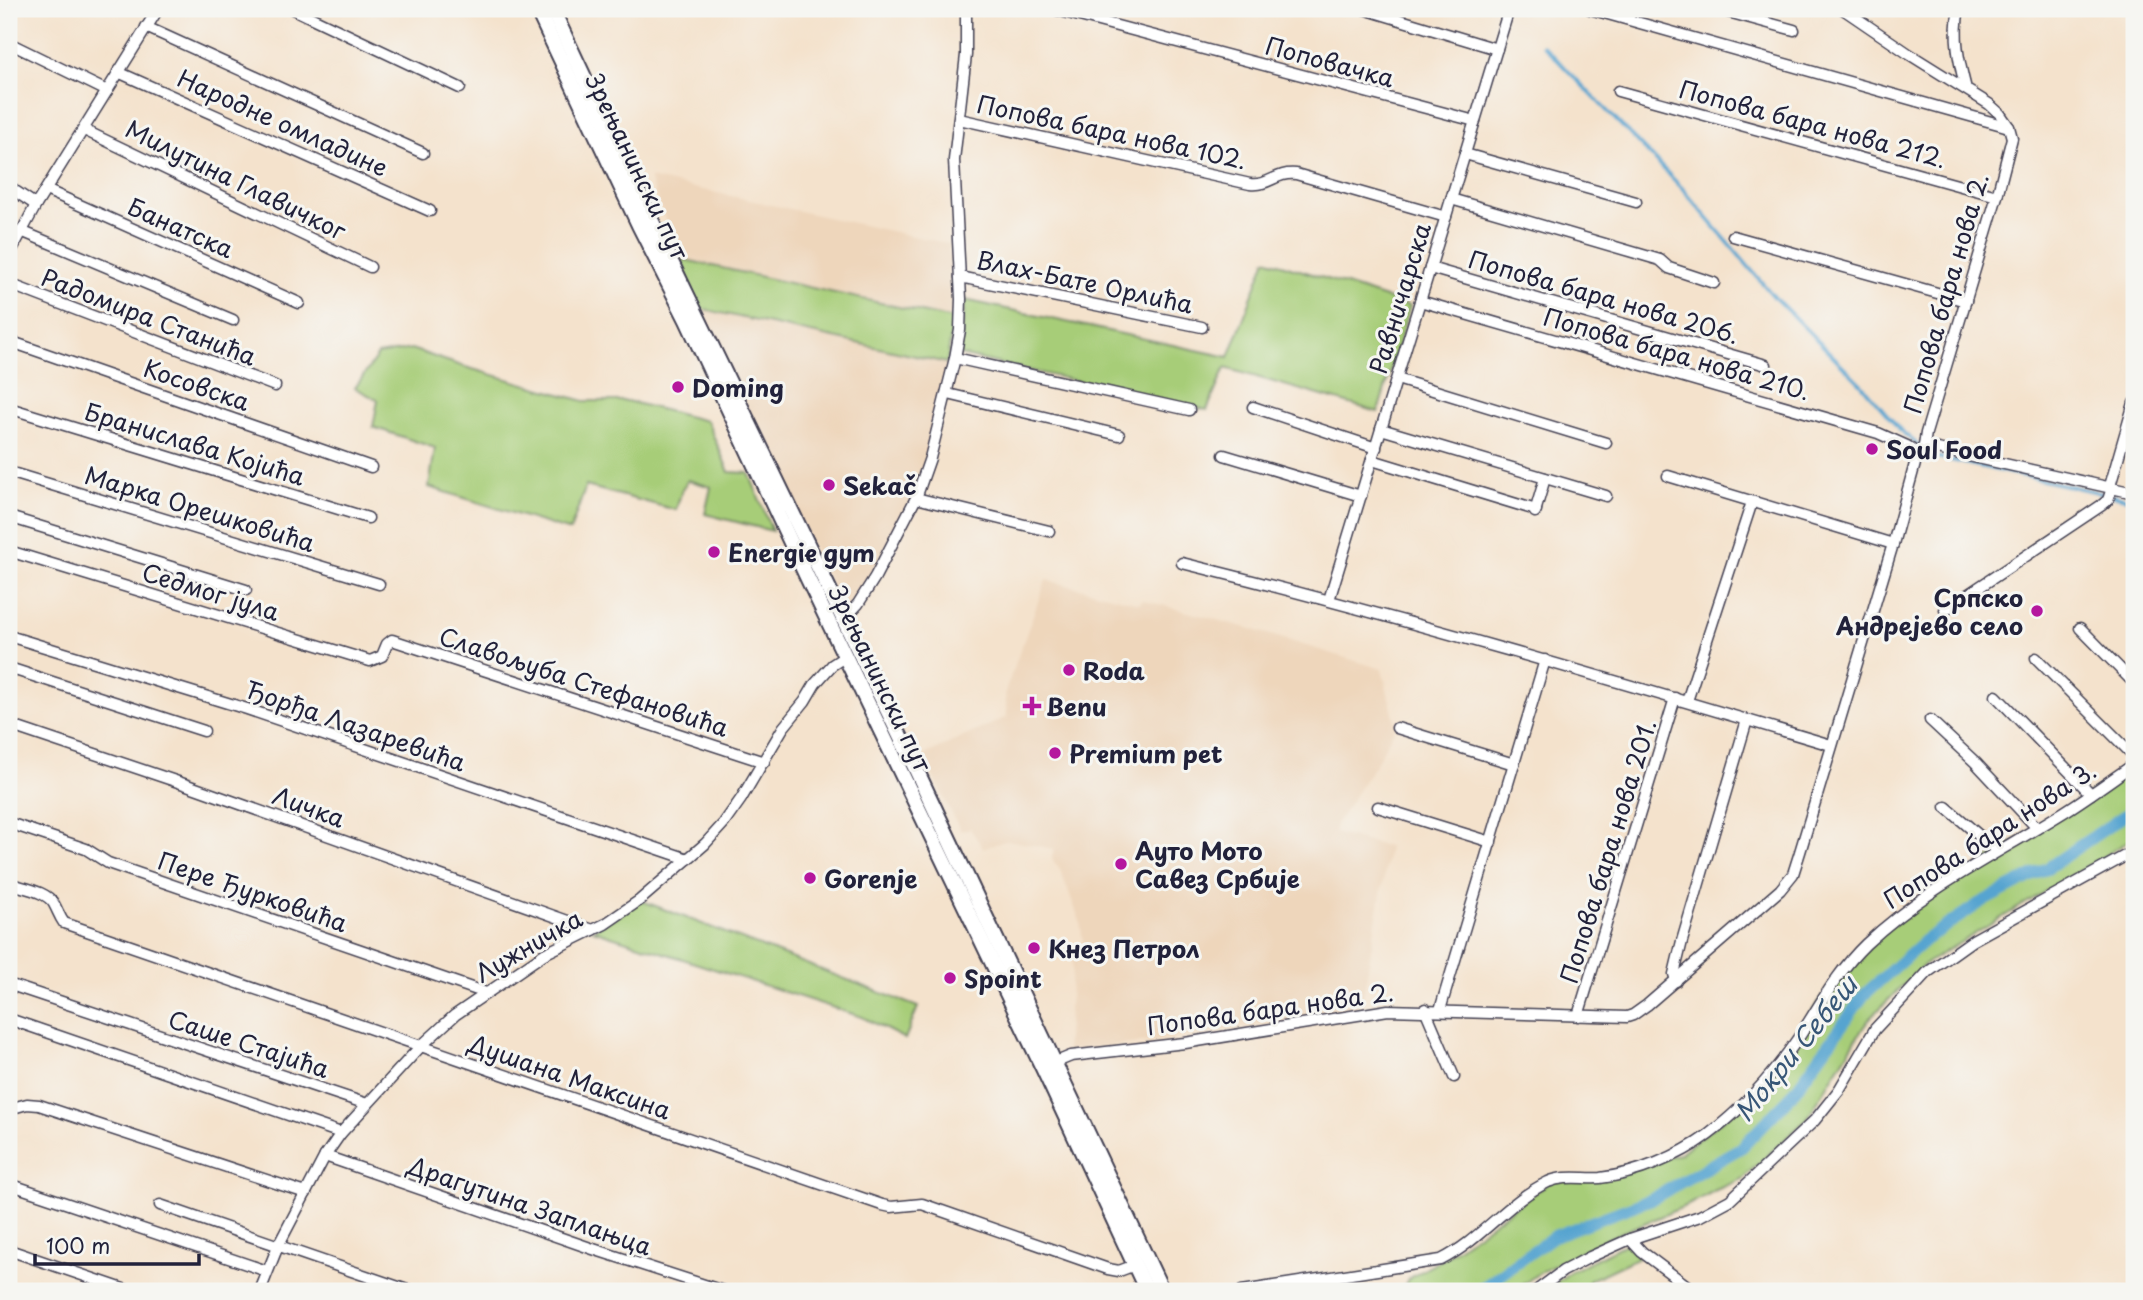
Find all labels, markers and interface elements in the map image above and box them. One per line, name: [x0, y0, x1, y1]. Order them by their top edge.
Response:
street label: Поповачка: [1262, 27, 1398, 95]
street label: Народне омладине: [172, 59, 394, 185]
street label: Зрењанински пут: [577, 67, 699, 266]
street label: Попова бара нова 212.: [1675, 70, 1951, 176]
street label: Попова бара нова 102.: [974, 85, 1250, 177]
street label: Милутина Главичког: [120, 110, 353, 248]
street label: Попова бара нова 2.: [1893, 168, 1997, 418]
street label: Банатска: [122, 188, 240, 266]
street label: Равничарска: [1359, 218, 1439, 378]
street label: Попова бара нова 206.: [1465, 240, 1743, 352]
street label: Влах-Бате Орлића: [974, 241, 1196, 321]
street label: Радомира Станића: [36, 258, 262, 374]
street label: Попова бара нова 210.: [1539, 298, 1815, 408]
street label: Косовска: [139, 349, 255, 419]
place label: Doming: [692, 369, 784, 405]
marker: Doming: [670, 379, 686, 395]
street label: Бранислава Којића: [81, 392, 309, 494]
place label: Soul Food: [1886, 431, 2002, 467]
marker: Soul Food: [1864, 441, 1880, 457]
street label: Марка Орешковића: [81, 456, 319, 560]
place label: Sekač: [843, 467, 917, 503]
marker: Sekač: [821, 477, 837, 493]
place label: Energie gym: [728, 534, 875, 570]
marker: Energie gym: [706, 544, 722, 560]
street label: Седмог јула: [138, 553, 284, 629]
street label: Зрењанински пут: [820, 579, 942, 778]
place label: Српско Андрејево село: [1835, 579, 2023, 643]
marker: Српско Андрејево село: [2029, 603, 2045, 619]
street label: Славољуба Стефановића: [435, 617, 733, 745]
place label: Roda: [1083, 652, 1145, 688]
marker: Roda: [1061, 662, 1077, 678]
street label: Ђорђа Лазаревића: [241, 670, 471, 780]
place label: Benu: [1046, 688, 1107, 724]
marker: Benu: [1024, 698, 1040, 714]
street label: Попова бара нова 201.: [1550, 715, 1664, 987]
place label: Premium pet: [1069, 735, 1223, 771]
marker: Premium pet: [1047, 745, 1063, 761]
street label: Попова бара нова 3.: [1875, 752, 2103, 916]
street label: Личка: [268, 776, 350, 836]
place label: Ауто Мото Савез Србије: [1135, 832, 1300, 896]
street label: Пере Ђурковића: [153, 842, 353, 940]
marker: Ауто Мото Савез Србије: [1113, 856, 1129, 872]
place label: Gorenje: [824, 860, 917, 896]
marker: Gorenje: [802, 870, 818, 886]
street label: Лужничка: [467, 900, 589, 990]
place label: Кнез Петрол: [1048, 930, 1200, 966]
marker: Кнез Петрол: [1026, 940, 1042, 956]
place label: Spoint: [964, 960, 1042, 996]
water label: Мокри Себеш: [1724, 966, 1867, 1129]
marker: Spoint: [942, 970, 958, 986]
street label: Попова бара нова 2.: [1144, 973, 1396, 1043]
street label: Саше Стајића: [164, 1000, 334, 1086]
street label: Душана Максина: [463, 1024, 676, 1127]
street label: Драгутина Заплањца: [402, 1146, 657, 1264]
scale bar: [35, 1223, 200, 1267]
text: 100 m: [46, 1229, 110, 1261]

